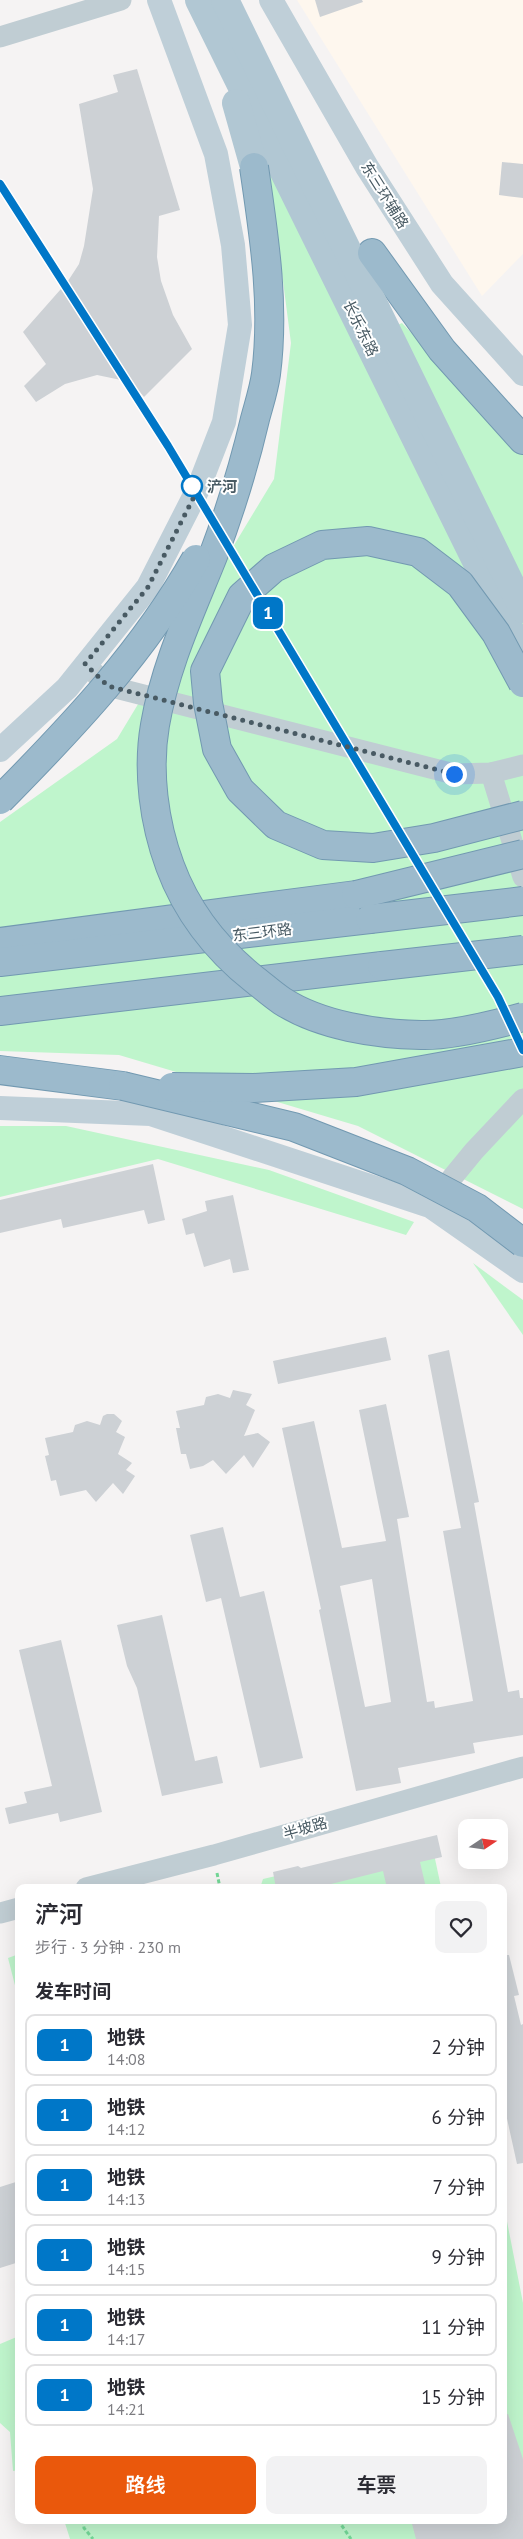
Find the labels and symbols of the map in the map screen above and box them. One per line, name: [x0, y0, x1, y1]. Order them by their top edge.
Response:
street label: 东三环辅路: [357, 158, 413, 232]
street label: 长乐东路: [339, 297, 383, 359]
marker: 浐河: [181, 475, 203, 497]
place label: 浐河: [207, 477, 237, 496]
line badge: 1: [252, 597, 284, 629]
your location: [442, 762, 467, 787]
street label: 东三环路: [231, 919, 293, 945]
street label: 半坡路: [281, 1813, 329, 1843]
north arrow: [458, 1819, 508, 1869]

